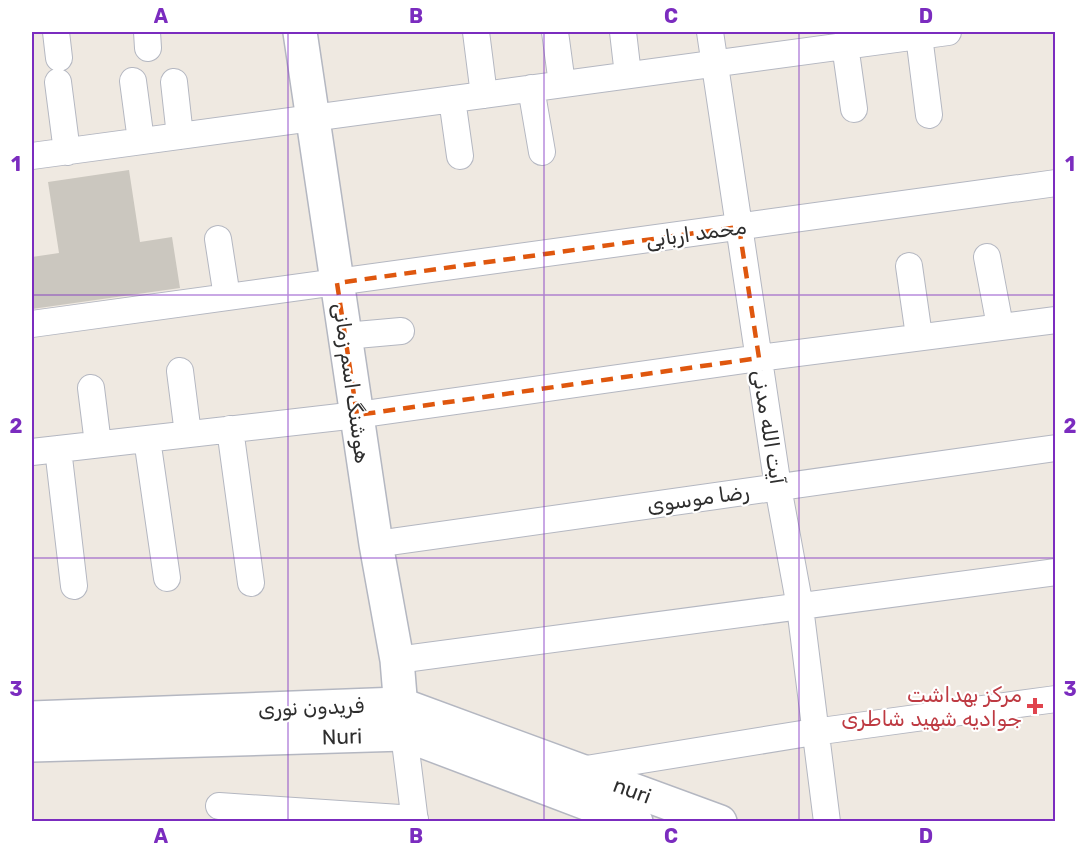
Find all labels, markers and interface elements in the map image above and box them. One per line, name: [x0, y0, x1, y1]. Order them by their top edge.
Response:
text: A: [154, 4, 169, 28]
text: B: [409, 4, 423, 28]
text: C: [664, 4, 678, 28]
text: D: [919, 4, 933, 28]
text: 1: [11, 152, 21, 176]
text: 1: [1065, 152, 1075, 176]
street label: محمد اربابی: [644, 214, 748, 252]
street label: هوشنگ اسم زمانی: [326, 301, 376, 465]
street label: آیت‌ الله مدنی: [748, 368, 790, 486]
text: 2: [10, 414, 23, 438]
text: 2: [1064, 414, 1077, 438]
street label: رضا موسوی: [645, 478, 751, 518]
text: 3: [9, 677, 23, 701]
text: 3: [1063, 677, 1077, 701]
place label: مرکز بهداشت جوادیه شهید شاطری: [841, 682, 1022, 731]
street label: فریدون نوری: [257, 693, 365, 722]
marker: مرکز بهداشت جوادیه شهید شاطری: [1026, 697, 1044, 715]
street label: Nuri: [321, 723, 362, 749]
street label: nuri: [610, 771, 655, 808]
text: A: [154, 824, 169, 848]
text: B: [409, 824, 423, 848]
text: C: [664, 824, 678, 848]
text: D: [919, 824, 933, 848]

